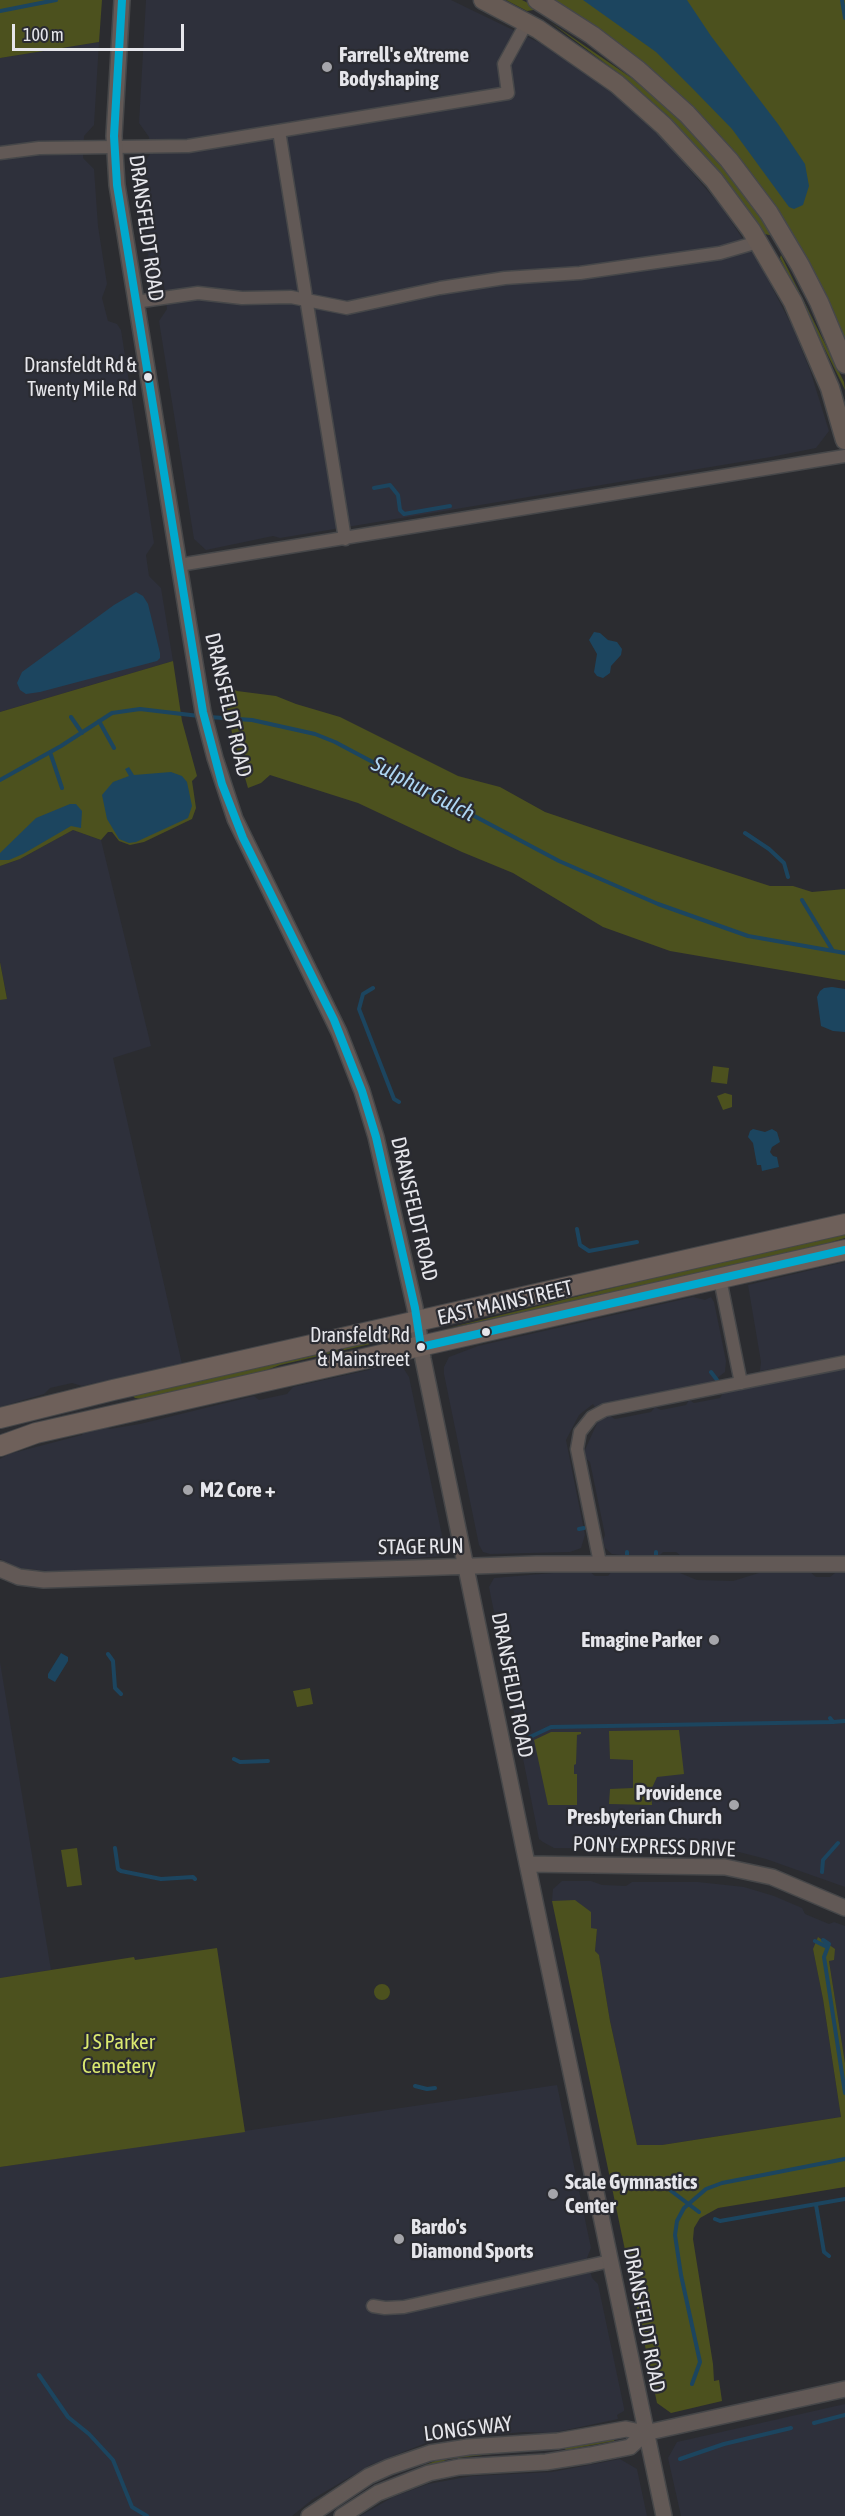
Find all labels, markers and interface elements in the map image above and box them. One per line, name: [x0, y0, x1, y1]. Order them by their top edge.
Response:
scale bar: [15, 12, 188, 50]
text: 100 m: [23, 24, 64, 45]
place label: Farrell's eXtreme Bodyshaping: [339, 42, 469, 92]
marker: Farrell's eXtreme Bodyshaping: [320, 60, 334, 74]
street label: DRANSFELDT ROAD: [123, 153, 169, 303]
place label: Dransfeldt Rd & Twenty Mile Rd: [24, 354, 137, 401]
marker: Dransfeldt Rd & Twenty Mile Rd: [142, 371, 154, 383]
street label: DRANSFELDT ROAD: [199, 630, 257, 780]
water label: Sulphur Gulch: [367, 751, 479, 827]
street label: DRANSFELDT ROAD: [385, 1134, 443, 1284]
street label: EAST MAINSTREET: [435, 1275, 575, 1331]
place label: Dransfeldt Rd & Mainstreet: [310, 1324, 410, 1371]
unlabelled marker: [480, 1326, 492, 1338]
marker: Dransfeldt Rd & Mainstreet: [415, 1341, 427, 1353]
place label: M2 Core +: [200, 1477, 276, 1503]
marker: M2 Core +: [181, 1483, 195, 1497]
street label: STAGE RUN: [378, 1534, 464, 1560]
street label: DRANSFELDT ROAD: [486, 1610, 538, 1760]
place label: Emagine Parker: [581, 1627, 702, 1653]
marker: Emagine Parker: [707, 1633, 721, 1647]
place label: Providence Presbyterian Church: [567, 1780, 722, 1830]
marker: Providence Presbyterian Church: [727, 1798, 741, 1812]
street label: PONY EXPRESS DRIVE: [572, 1832, 736, 1862]
park label: J S Parker Cemetery: [82, 2029, 156, 2079]
place label: Scale Gymnastics Center: [565, 2169, 697, 2219]
marker: Scale Gymnastics Center: [546, 2187, 560, 2201]
place label: Bardo's Diamond Sports: [411, 2214, 533, 2264]
marker: Bardo's Diamond Sports: [392, 2232, 406, 2246]
street label: DRANSFELDT ROAD: [618, 2245, 670, 2395]
street label: LONGS WAY: [423, 2411, 513, 2447]

